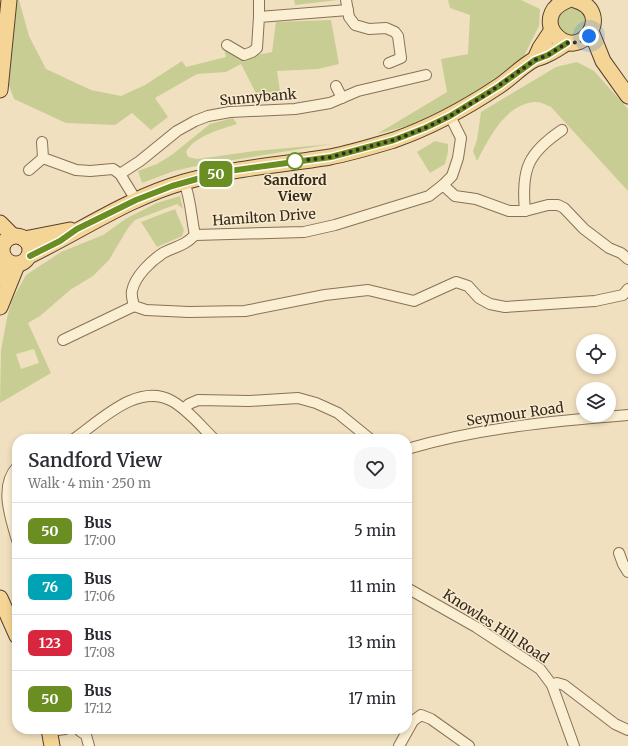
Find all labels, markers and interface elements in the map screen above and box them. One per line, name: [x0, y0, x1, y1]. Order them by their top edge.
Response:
your location: [579, 26, 599, 46]
street label: Sunnybank: [219, 85, 297, 109]
marker: Sandford View: [286, 152, 304, 170]
line badge: 50: [198, 161, 234, 187]
text: 50: [207, 165, 225, 183]
place label: Sandford View: [263, 171, 327, 205]
street label: Hamilton Drive: [212, 204, 316, 230]
map controls: [576, 334, 616, 422]
button: locate: [576, 334, 616, 374]
button: layers: [576, 382, 616, 422]
street label: Seymour Road: [465, 398, 566, 430]
button: heart: [354, 447, 396, 489]
text: Sandford View: [28, 448, 162, 472]
text: Walk · 4 min · 250 m: [28, 475, 151, 492]
text: Bus: [84, 513, 112, 532]
text: 5 min: [354, 521, 396, 540]
text: 50: [41, 522, 59, 540]
text: 17:00: [84, 532, 116, 549]
text: Bus: [84, 569, 112, 588]
text: 11 min: [350, 577, 396, 596]
text: 76: [42, 578, 58, 596]
street label: Knowles Hill Road: [440, 585, 553, 667]
text: 17:06: [84, 588, 115, 605]
text: Bus: [84, 625, 112, 644]
text: 13 min: [348, 633, 396, 652]
text: 123: [39, 634, 61, 652]
text: 17:08: [84, 644, 115, 661]
text: Bus: [84, 681, 112, 700]
text: 17 min: [348, 689, 396, 708]
text: 50: [41, 690, 59, 708]
text: 17:12: [84, 700, 112, 717]

